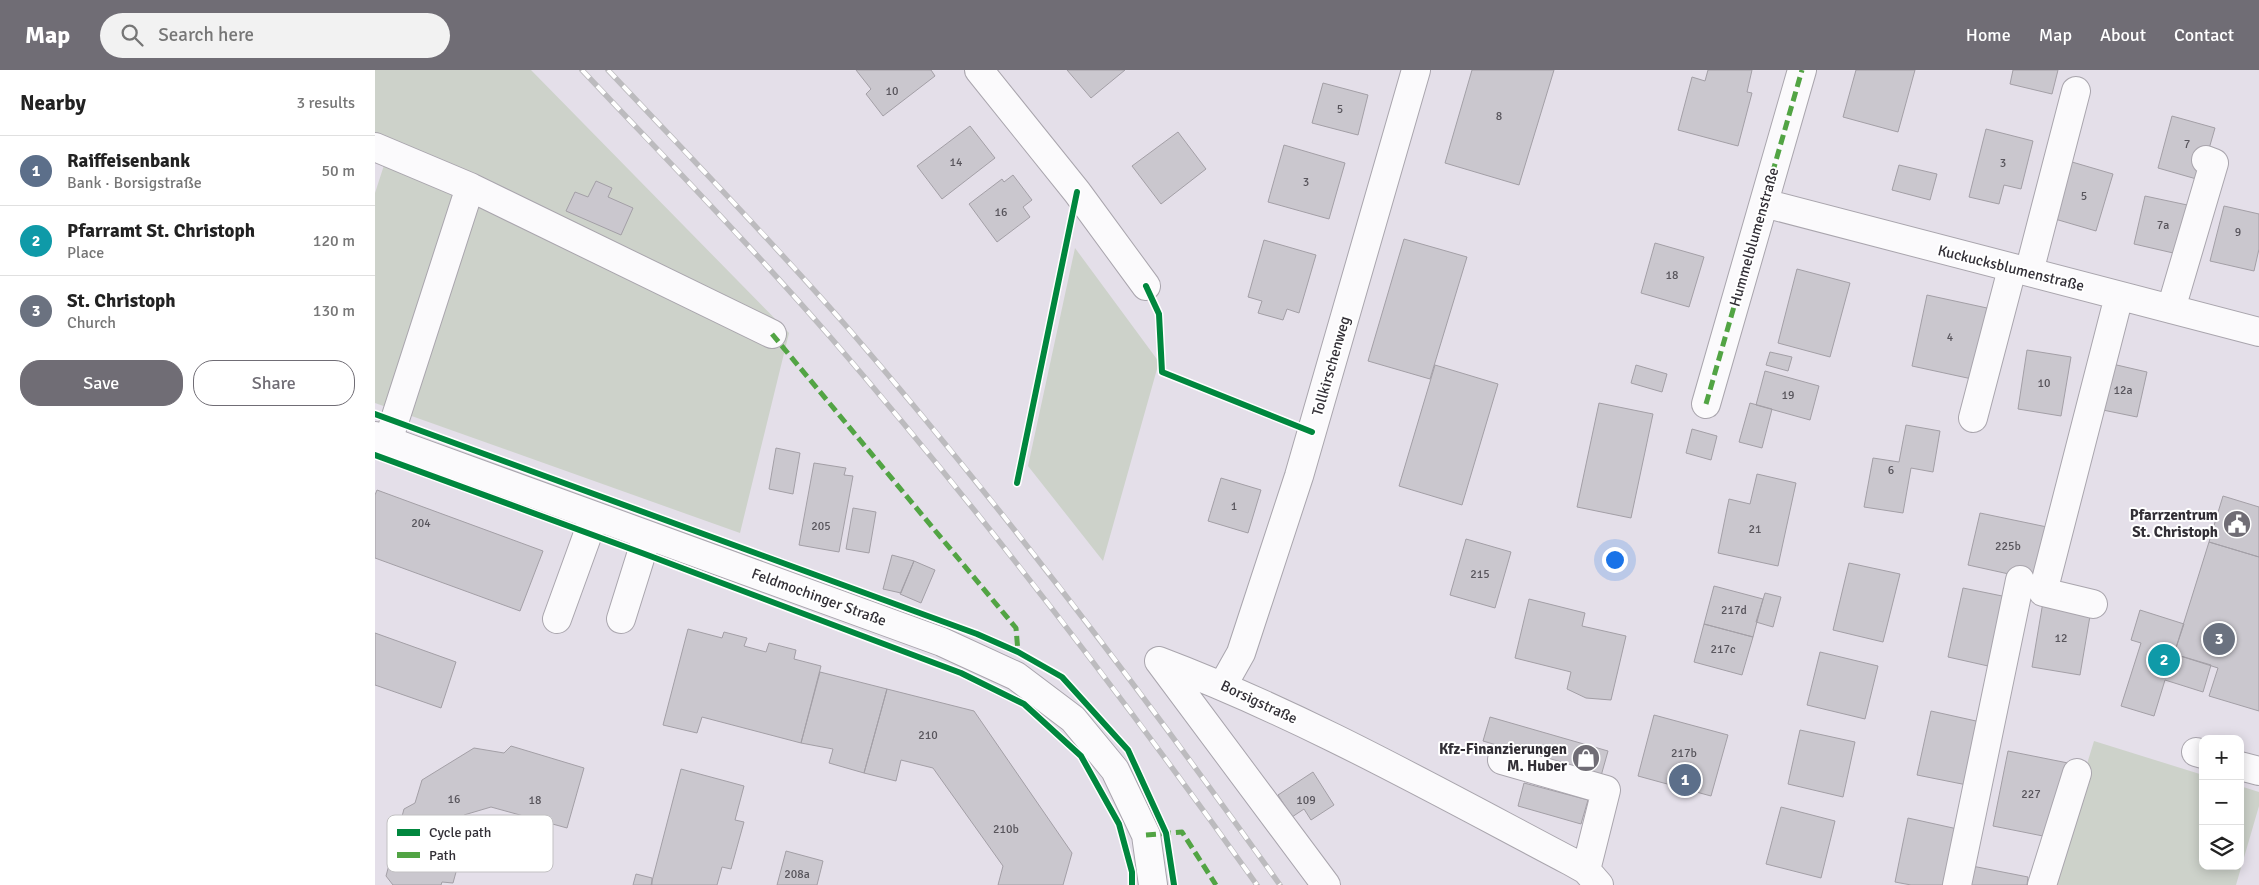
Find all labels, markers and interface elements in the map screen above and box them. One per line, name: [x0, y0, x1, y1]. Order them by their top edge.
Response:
search box: [100, 13, 450, 58]
text: Map: [25, 20, 70, 50]
icon: search: [118, 21, 146, 49]
text: Search here: [158, 23, 254, 47]
text: Home: [1966, 24, 2011, 46]
text: Map: [2039, 24, 2072, 46]
text: About: [2100, 24, 2146, 46]
text: Contact: [2174, 24, 2234, 46]
house number: 10: [886, 84, 898, 99]
text: Nearby: [20, 90, 86, 116]
text: 3 results: [296, 93, 355, 113]
house number: 5: [1337, 102, 1343, 117]
house number: 8: [1496, 109, 1502, 124]
house number: 7: [2184, 137, 2190, 152]
text: Raiffeisenbank: [67, 149, 190, 173]
house number: 14: [950, 155, 963, 170]
house number: 3: [2000, 156, 2006, 171]
text: 1: [32, 161, 40, 181]
text: 50 m: [321, 161, 355, 181]
street label: Hummelblumenstraße: [1726, 165, 1782, 309]
text: Bank · Borsigstraße: [67, 173, 202, 193]
house number: 3: [1303, 175, 1309, 190]
house number: 5: [2081, 189, 2087, 204]
house number: 16: [995, 205, 1007, 220]
house number: 7a: [2157, 218, 2169, 233]
text: Pfarramt St. Christoph: [67, 219, 255, 243]
house number: 9: [2235, 225, 2241, 240]
text: 2: [32, 231, 40, 251]
text: 120 m: [313, 231, 355, 251]
street label: Kuckucksblumenstraße: [1936, 241, 2086, 295]
text: Place: [67, 243, 104, 263]
house number: 18: [1666, 268, 1678, 283]
text: St. Christoph: [67, 289, 176, 313]
text: 3: [32, 301, 40, 321]
text: 130 m: [313, 301, 355, 321]
text: Church: [67, 313, 116, 333]
street label: Tollkirschenweg: [1308, 314, 1354, 418]
house number: 4: [1947, 330, 1954, 345]
button: Save: [20, 360, 183, 406]
button: Share: [193, 360, 355, 406]
house number: 10: [2038, 376, 2050, 391]
house number: 12a: [2113, 383, 2133, 398]
house number: 19: [1782, 388, 1794, 403]
house number: 6: [1888, 463, 1894, 478]
house number: 1: [1231, 499, 1237, 514]
place label: Pfarrzentrum St. Christoph: [2130, 506, 2218, 541]
public building icon: Pfarrzentrum St. Christoph: [2222, 509, 2252, 539]
house number: 204: [411, 516, 431, 531]
house number: 205: [811, 519, 831, 534]
house number: 21: [1749, 522, 1761, 537]
house number: 225b: [1995, 539, 2021, 554]
your location: [1602, 547, 1628, 573]
street label: Feldmochinger Straße: [749, 564, 889, 630]
house number: 215: [1470, 567, 1490, 582]
house number: 217d: [1721, 603, 1747, 618]
pin: 3: [2203, 620, 2235, 658]
house number: 12: [2055, 631, 2067, 646]
pin: 2: [2148, 641, 2180, 679]
house number: 217c: [1710, 642, 1736, 657]
street label: Borsigstraße: [1218, 676, 1300, 728]
house number: 210: [918, 728, 938, 743]
map controls: [2199, 735, 2244, 870]
button: +: [2199, 735, 2244, 780]
place label: Kfz-Finanzierungen M. Huber: [1439, 740, 1567, 775]
shop icon: Kfz-Finanzierungen M. Huber: [1571, 743, 1601, 773]
house number: 217b: [1671, 746, 1697, 761]
pin: 1: [1669, 761, 1701, 799]
button: −: [2199, 780, 2244, 825]
house number: 227: [2021, 787, 2041, 802]
house number: 16: [448, 792, 460, 807]
house number: 18: [529, 793, 541, 808]
house number: 109: [1296, 793, 1316, 808]
legend: [387, 815, 553, 872]
house number: 210b: [993, 822, 1019, 837]
text: Cycle path: [429, 824, 491, 841]
button: layers: [2199, 825, 2244, 870]
text: Path: [429, 847, 456, 864]
house number: 208a: [784, 867, 810, 882]

